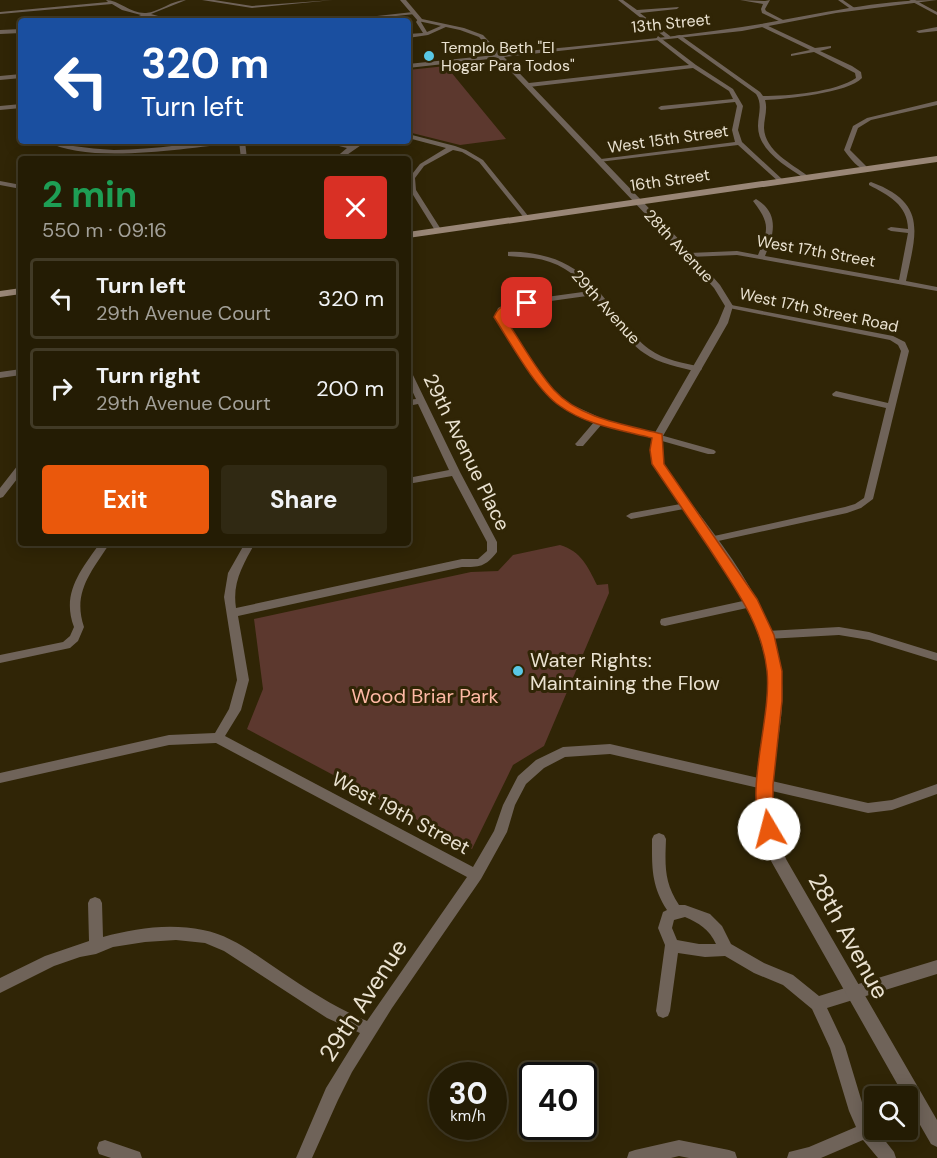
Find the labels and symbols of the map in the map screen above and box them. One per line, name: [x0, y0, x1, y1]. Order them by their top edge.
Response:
street label: 13th Street: [630, 8, 712, 38]
place label: Templo Beth "El Hogar Para Todos": [441, 37, 575, 76]
marker: Templo Beth "El Hogar Para Todos": [422, 49, 436, 63]
street label: West 15th Street: [606, 120, 730, 158]
street label: 16th Street: [629, 164, 711, 196]
street label: 28th Avenue: [640, 205, 718, 287]
street label: West 17th Street: [755, 230, 877, 272]
street label: 29th Avenue: [567, 265, 645, 349]
pin: [501, 277, 552, 328]
street label: West 17th Street Road: [738, 283, 900, 337]
street label: 29th Avenue Place: [418, 369, 516, 535]
place label: Water Rights: Maintaining the Flow: [530, 647, 720, 696]
marker: Water Rights: Maintaining the Flow: [511, 664, 525, 678]
park label: Wood Briar Park: [351, 683, 499, 709]
street label: West 19th Street: [328, 766, 475, 860]
position arrow: [737, 797, 801, 861]
street label: 28th Avenue: [802, 868, 896, 1004]
street label: 29th Avenue: [312, 933, 414, 1067]
speed limit sign: 40: [519, 1062, 597, 1140]

